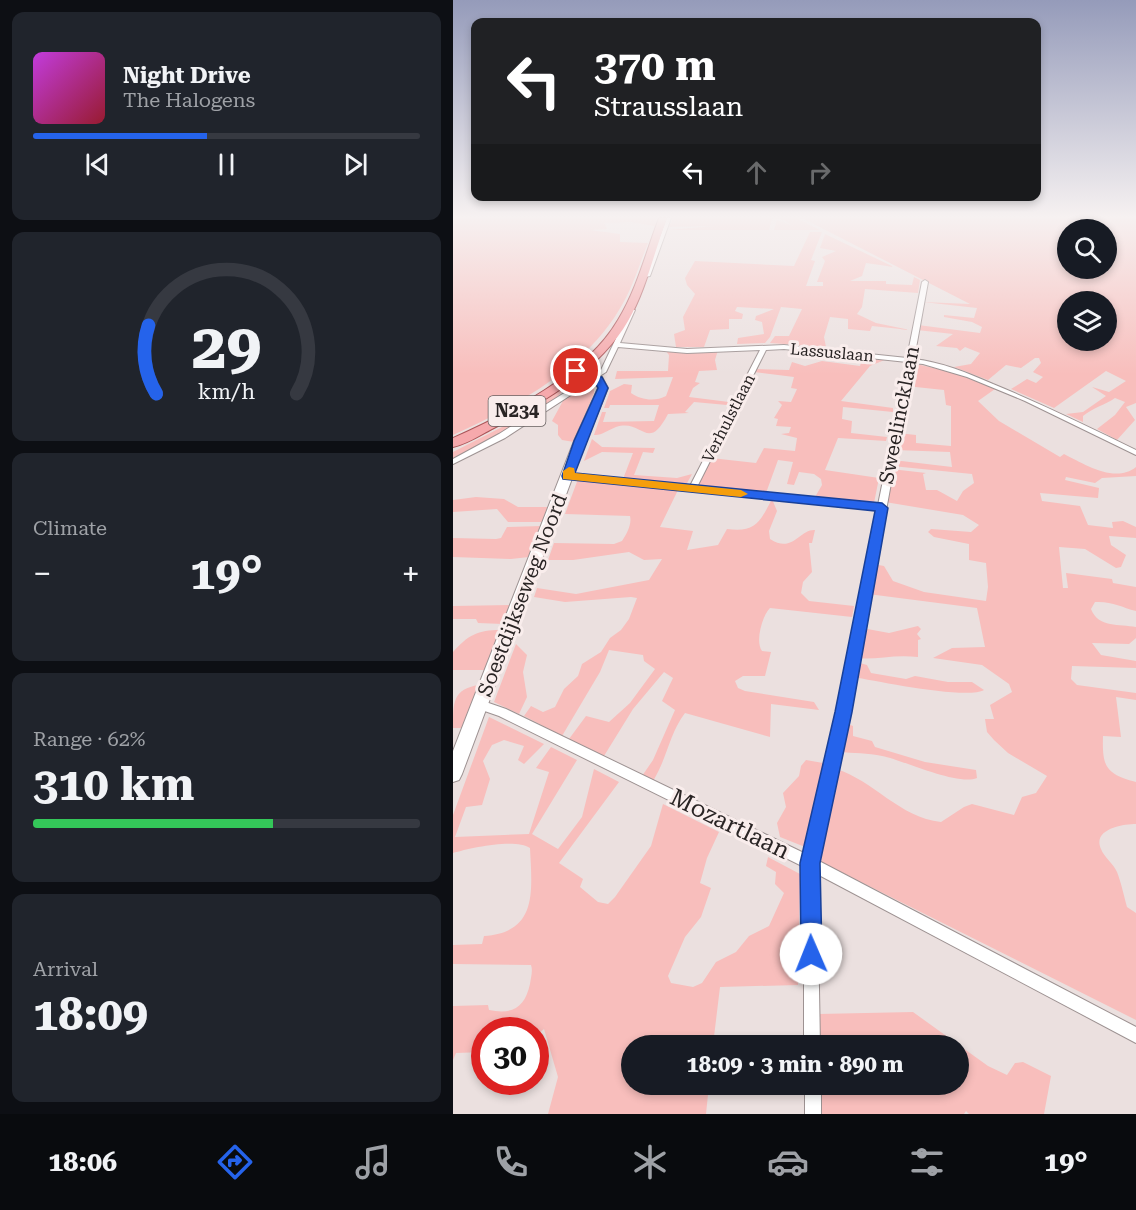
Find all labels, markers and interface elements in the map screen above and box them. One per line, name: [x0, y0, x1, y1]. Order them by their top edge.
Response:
text: 370 m: [594, 41, 716, 90]
icon: left: [495, 42, 573, 120]
text: Night Drive: [123, 63, 251, 88]
text: The Halogens: [123, 88, 255, 112]
text: Strausslaan: [594, 91, 743, 123]
icon: previous: [81, 148, 114, 181]
icon: pause: [210, 148, 243, 181]
icon: next: [339, 148, 372, 181]
icon: left: [677, 156, 710, 189]
icon: ahead: [740, 156, 773, 189]
icon: right: [803, 156, 836, 189]
map controls: [1057, 219, 1117, 351]
button: search: [1057, 219, 1117, 279]
button: layers: [1057, 291, 1117, 351]
text: 29: [192, 310, 261, 383]
street label: Lassuslaan: [789, 339, 875, 366]
street label: Sweelincklaan: [874, 344, 924, 486]
pin: [550, 345, 601, 396]
icon: arrive: [559, 354, 592, 387]
street label: Verhulstlaan: [698, 371, 759, 466]
text: km/h: [198, 379, 255, 404]
road number: N234: [489, 396, 545, 426]
street label: Soestdijkseweg Noord: [472, 490, 572, 700]
text: Climate: [33, 516, 107, 540]
text: 19°: [190, 547, 263, 600]
text: −: [33, 554, 51, 593]
text: +: [402, 554, 420, 593]
text: Range · 62%: [33, 727, 145, 751]
text: 310 km: [33, 758, 194, 811]
street label: Mozartlaan: [666, 783, 794, 865]
position arrow: [779, 922, 843, 986]
text: Arrival: [33, 957, 98, 981]
text: 18:09: [33, 988, 148, 1041]
speed limit sign: 30: [471, 1017, 549, 1095]
text: 18:09 · 3 min · 890 m: [686, 1052, 904, 1077]
icon: directions: [214, 1141, 256, 1183]
icon: music: [352, 1141, 394, 1183]
icon: phone: [490, 1141, 532, 1183]
icon: climate: [629, 1141, 671, 1183]
icon: car: [767, 1141, 809, 1183]
icon: filters: [906, 1141, 948, 1183]
text: 18:06: [48, 1146, 117, 1178]
text: 19°: [1044, 1146, 1088, 1178]

